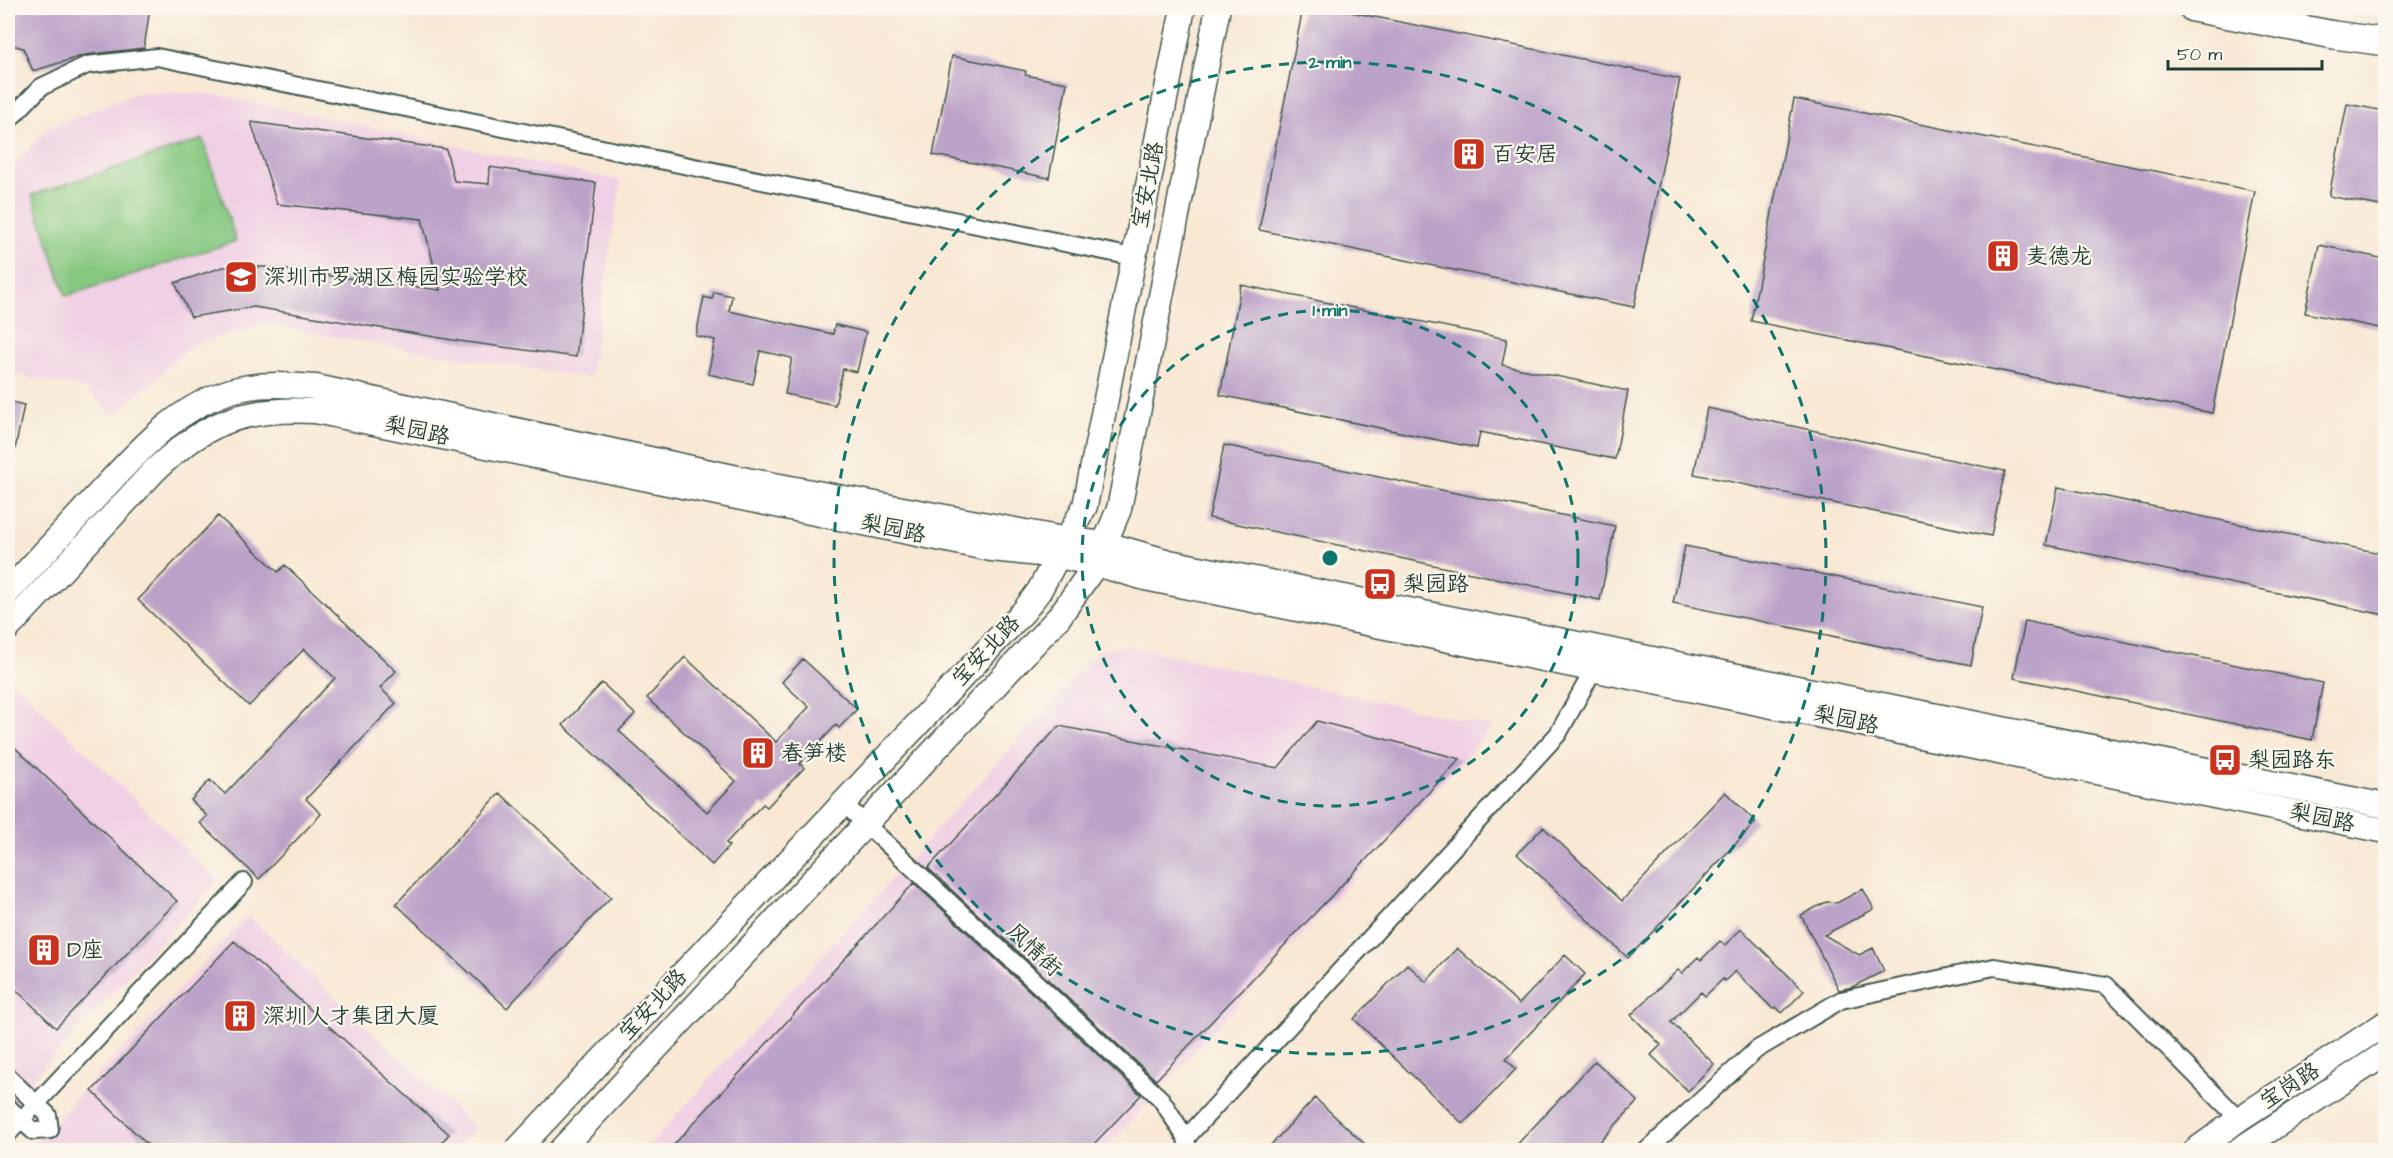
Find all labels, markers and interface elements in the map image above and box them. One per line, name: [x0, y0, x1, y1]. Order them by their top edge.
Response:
scale bar: [2168, 33, 2322, 71]
text: 50 m: [2177, 42, 2222, 67]
text: 2 min: [1307, 50, 1352, 75]
building icon: 百安居: [1451, 136, 1487, 172]
street label: 宝安北路: [1124, 139, 1172, 231]
place label: 百安居: [1492, 139, 1558, 170]
building icon: 麦德龙: [1985, 238, 2021, 274]
place label: 麦德龙: [2026, 241, 2092, 272]
school or university icon: 深圳市罗湖区梅园实验学校: [223, 259, 259, 295]
place label: 深圳市罗湖区梅园实验学校: [264, 262, 528, 293]
text: 1 min: [1312, 298, 1348, 323]
street label: 梨园路: [381, 409, 453, 453]
street label: 梨园路: [857, 507, 929, 551]
centre of rings: [1320, 548, 1340, 568]
bus stop icon: 梨园路: [1362, 566, 1398, 602]
place label: 梨园路: [1403, 569, 1469, 600]
street label: 宝安北路: [945, 608, 1027, 694]
street label: 梨园路: [1810, 698, 1882, 742]
building icon: 春笋楼: [740, 735, 776, 771]
place label: 春笋楼: [781, 738, 847, 769]
bus stop icon: 梨园路东: [2207, 742, 2243, 778]
place label: 梨园路东: [2248, 745, 2336, 776]
street label: 梨园路: [2286, 796, 2358, 840]
street label: 风情街: [999, 916, 1069, 984]
building icon: D座: [26, 932, 62, 968]
place label: D座: [67, 935, 103, 966]
street label: 宝安北路: [612, 962, 694, 1048]
building icon: 深圳人才集团大厦: [222, 998, 258, 1034]
place label: 深圳人才集团大厦: [263, 1001, 439, 1032]
street label: 宝岗路: [2254, 1055, 2326, 1117]

